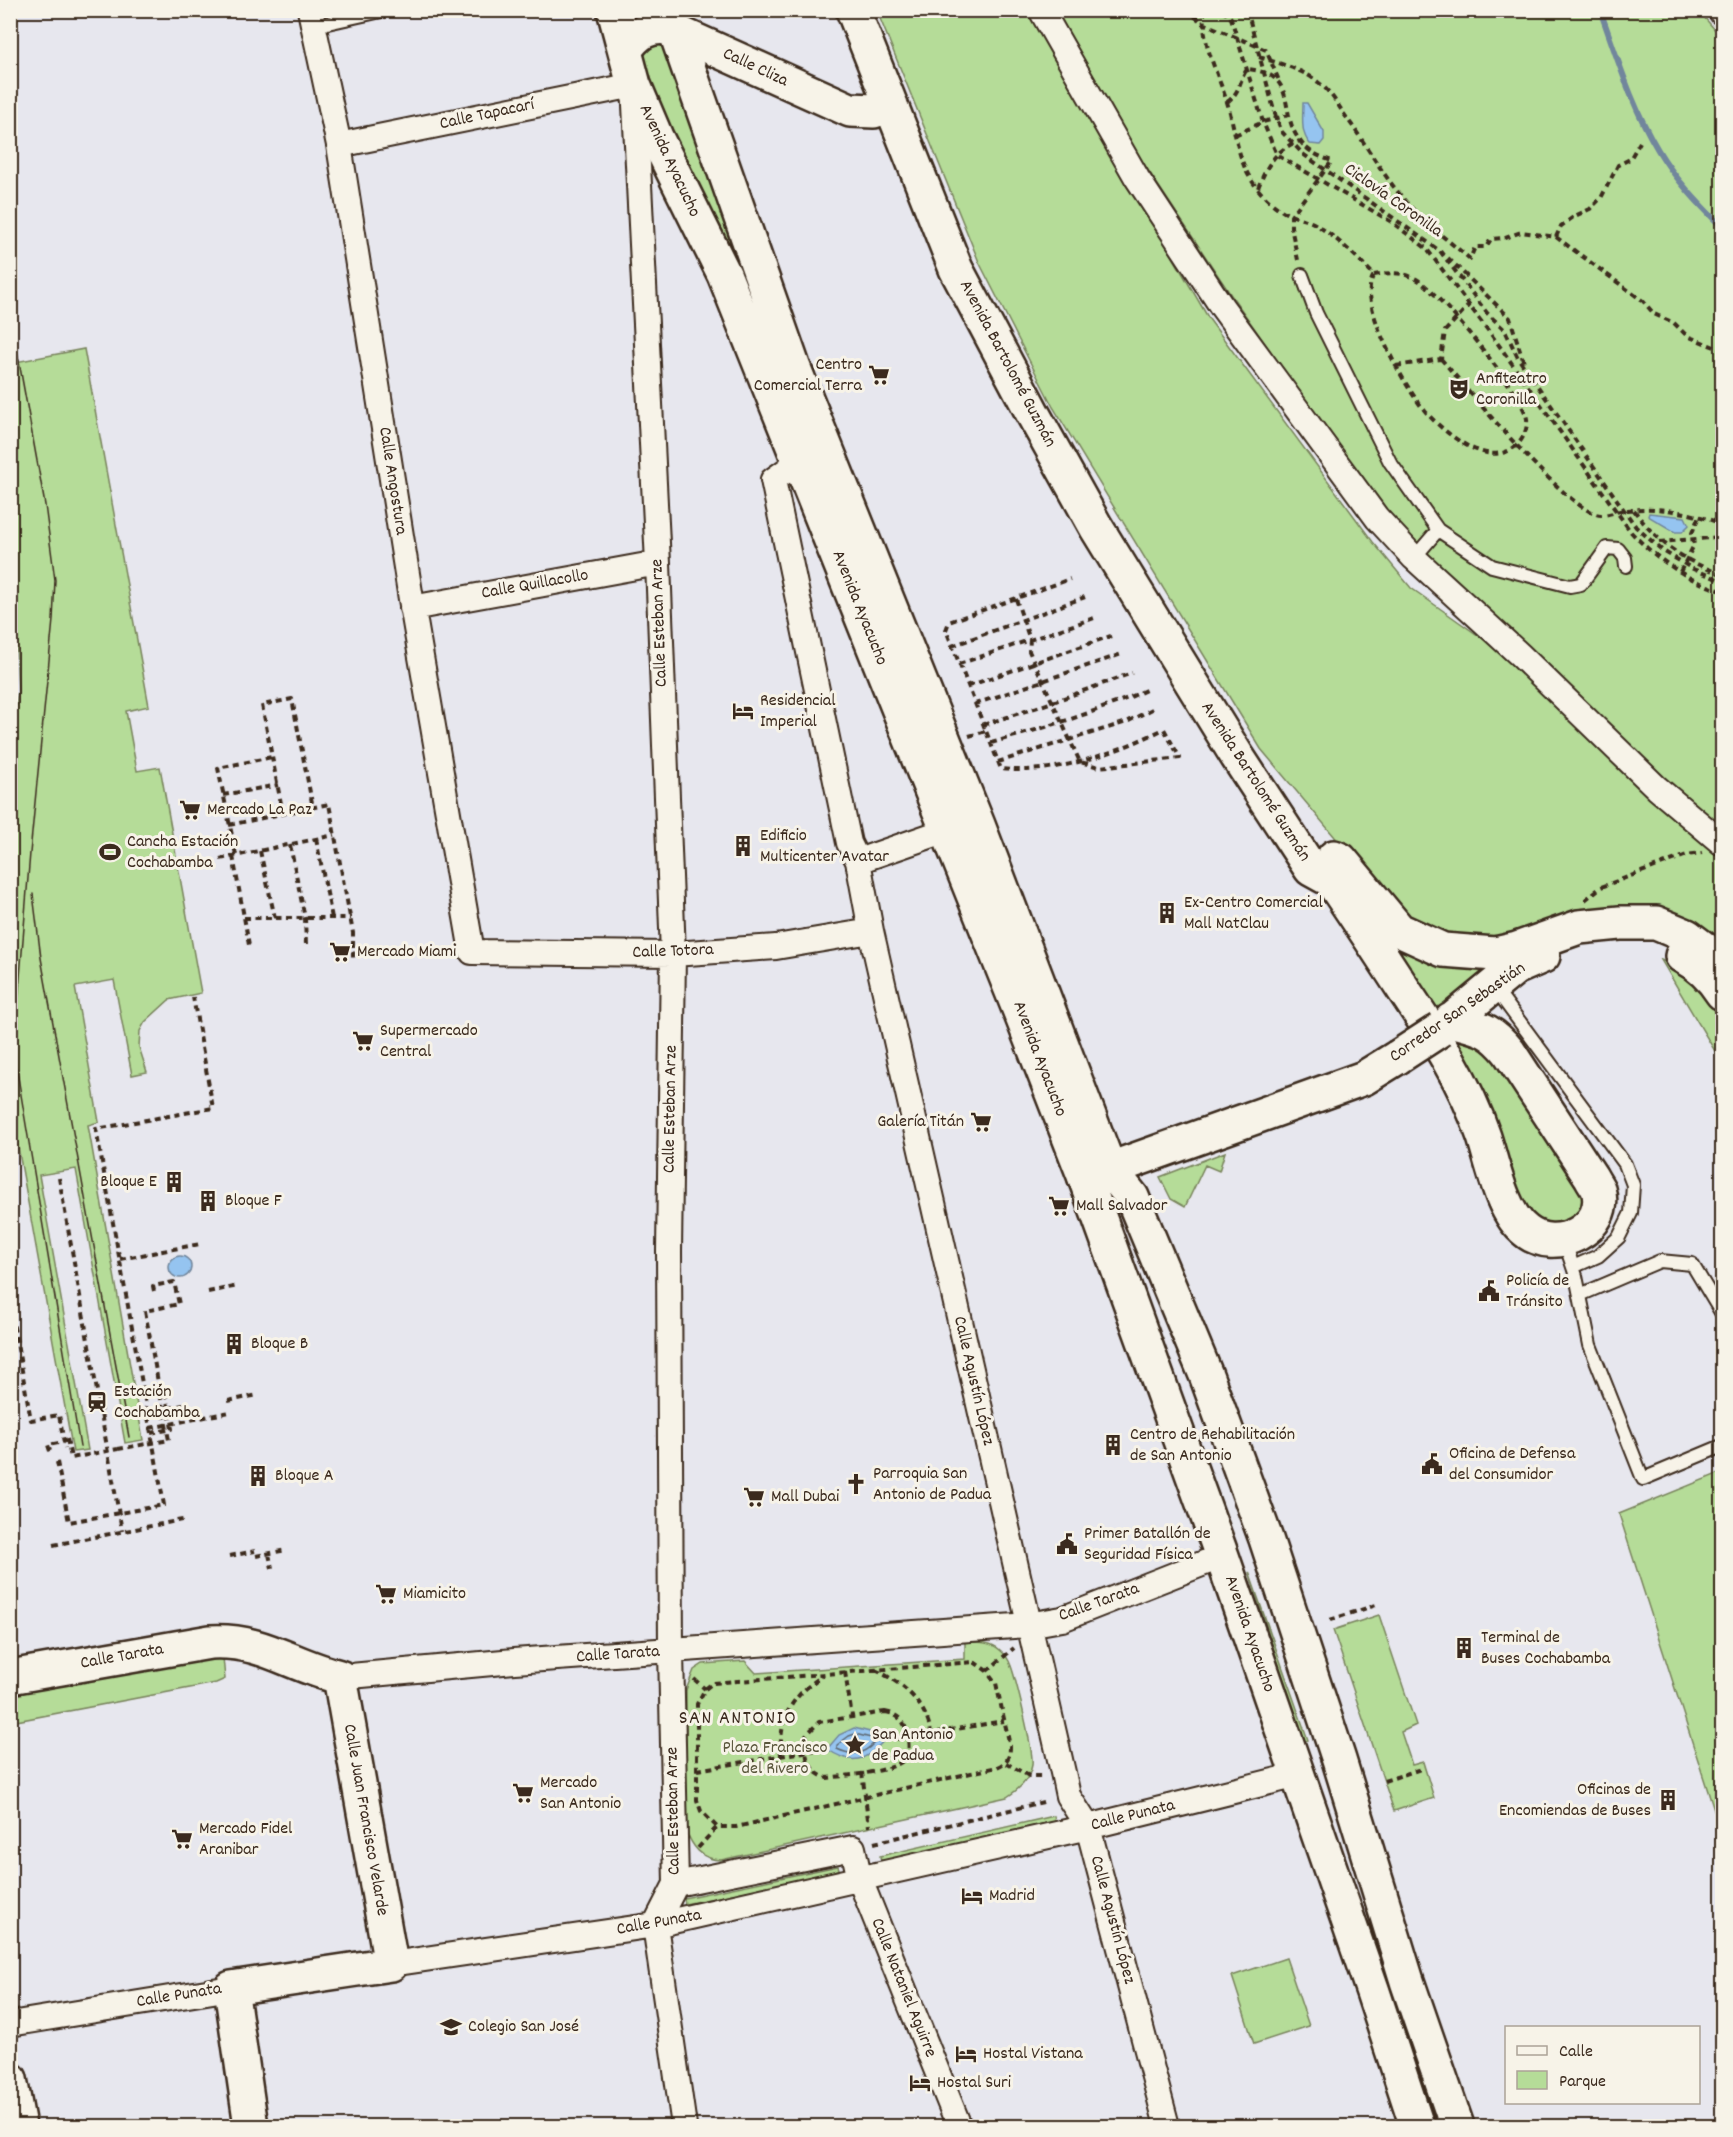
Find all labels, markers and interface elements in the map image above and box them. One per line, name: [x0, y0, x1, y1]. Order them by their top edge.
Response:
street label: Calle Cliza: [718, 42, 792, 94]
street label: Calle Tapacarí: [437, 92, 538, 137]
street label: Avenida Ayacucho: [632, 100, 706, 222]
street label: Ciclovía Coronilla: [1339, 158, 1448, 245]
street label: Avenida Bartolomé Guzmán: [952, 276, 1062, 452]
place label: Centro Comercial Terra: [754, 353, 863, 399]
supermarket icon: Centro Comercial Terra: [867, 363, 891, 387]
place label: Anfiteatro Coronilla: [1476, 367, 1547, 413]
theatre icon: Anfiteatro Coronilla: [1447, 377, 1471, 401]
street label: Calle Angostura: [371, 425, 413, 537]
street label: Avenida Ayacucho: [825, 547, 893, 669]
street label: Calle Esteban Arze: [645, 558, 675, 687]
street label: Calle Quillacollo: [479, 563, 591, 607]
place label: Residencial Imperial: [760, 689, 836, 735]
street label: Avenida Bartolomé Guzmán: [1194, 697, 1316, 867]
hotel icon: Residencial Imperial: [731, 699, 755, 723]
supermarket icon: Mercado La Paz: [178, 798, 202, 822]
place label: Mercado La Paz: [207, 798, 312, 823]
place label: Edificio Multicenter Avatar: [760, 824, 889, 870]
place label: Cancha Estación Cochabamba: [127, 830, 238, 876]
building icon: Edificio Multicenter Avatar: [731, 834, 755, 858]
sports icon: Cancha Estación Cochabamba: [98, 840, 122, 864]
place label: Ex-Centro Comercial Mall NatClau: [1184, 891, 1323, 937]
building icon: Ex-Centro Comercial Mall NatClau: [1155, 901, 1179, 925]
street label: Calle Totora: [632, 938, 715, 966]
supermarket icon: Mercado Miami: [328, 940, 352, 964]
place label: Mercado Miami: [357, 940, 456, 965]
street label: Corredor San Sebastián: [1385, 957, 1531, 1069]
street label: Avenida Ayacucho: [1005, 998, 1073, 1120]
place label: Supermercado Central: [380, 1019, 478, 1065]
supermarket icon: Supermercado Central: [351, 1029, 375, 1053]
street label: Calle Esteban Arze: [657, 1045, 685, 1173]
place label: Galería Titán: [877, 1110, 964, 1135]
supermarket icon: Galería Titán: [969, 1110, 993, 1134]
place label: Bloque E: [100, 1170, 157, 1195]
building icon: Bloque E: [162, 1170, 186, 1194]
building icon: Bloque F: [196, 1189, 220, 1213]
place label: Bloque F: [225, 1189, 282, 1214]
supermarket icon: Mall Salvador: [1047, 1194, 1071, 1218]
place label: Mall Salvador: [1076, 1194, 1168, 1219]
place label: Policía de Tránsito: [1506, 1269, 1569, 1315]
public building icon: Policía de Tránsito: [1477, 1279, 1501, 1303]
street label: Calle Agustín López: [946, 1314, 1000, 1448]
building icon: Bloque B: [222, 1332, 246, 1356]
place label: Bloque B: [251, 1332, 308, 1357]
place label: Estación Cochabamba: [114, 1380, 200, 1426]
station icon: Estación Cochabamba: [85, 1390, 109, 1414]
place label: Centro de Rehabilitación de San Antonio: [1130, 1423, 1295, 1469]
building icon: Centro de Rehabilitación de San Antonio: [1101, 1433, 1125, 1457]
place label: Oficina de Defensa del Consumidor: [1449, 1442, 1576, 1488]
public building icon: Oficina de Defensa del Consumidor: [1420, 1452, 1444, 1476]
place label: Parroquia San Antonio de Padua: [873, 1462, 992, 1508]
building icon: Bloque A: [246, 1464, 270, 1488]
place label: Bloque A: [275, 1464, 334, 1489]
church icon: Parroquia San Antonio de Padua: [844, 1472, 868, 1496]
supermarket icon: Mall Dubai: [742, 1485, 766, 1509]
place label: Mall Dubai: [771, 1485, 839, 1510]
place label: Primer Batallón de Seguridad Física: [1084, 1522, 1211, 1568]
public building icon: Primer Batallón de Seguridad Física: [1055, 1532, 1079, 1556]
street label: Avenida Ayacucho: [1217, 1572, 1281, 1696]
street label: Calle Tarata: [1055, 1577, 1143, 1629]
supermarket icon: Miamicito: [374, 1582, 398, 1606]
place label: Miamicito: [403, 1582, 466, 1607]
place label: Terminal de Buses Cochabamba: [1481, 1626, 1611, 1672]
building icon: Terminal de Buses Cochabamba: [1452, 1636, 1476, 1660]
street label: Calle Tarata: [79, 1637, 166, 1677]
street label: Calle Tarata: [575, 1640, 661, 1670]
district label: SAN ANTONIO: [679, 1705, 797, 1733]
street label: Calle Juan Francisco Velarde: [336, 1722, 394, 1918]
place label: San Antonio de Padua: [872, 1723, 953, 1769]
place icon: San Antonio de Padua: [843, 1733, 867, 1757]
park label: Plaza Francisco del Rivero: [722, 1736, 828, 1782]
street label: Calle Esteban Arze: [660, 1747, 688, 1875]
place label: Mercado San Antonio: [540, 1771, 621, 1817]
place label: Oficinas de Encomiendas de Buses: [1499, 1778, 1651, 1824]
supermarket icon: Mercado San Antonio: [511, 1781, 535, 1805]
building icon: Oficinas de Encomiendas de Buses: [1656, 1788, 1680, 1812]
street label: Calle Punata: [1088, 1793, 1178, 1838]
place label: Mercado Fidel Aranibar: [199, 1817, 293, 1863]
supermarket icon: Mercado Fidel Aranibar: [170, 1827, 194, 1851]
street label: Calle Agustín López: [1083, 1853, 1141, 1987]
hotel icon: Madrid: [960, 1884, 984, 1908]
place label: Madrid: [989, 1884, 1035, 1909]
street label: Calle Punata: [615, 1903, 704, 1943]
street label: Calle Nataniel Aguirre: [864, 1915, 942, 2062]
street label: Calle Punata: [135, 1977, 224, 2015]
school or university icon: Colegio San José: [439, 2015, 463, 2039]
place label: Colegio San José: [468, 2015, 579, 2040]
legend: [1505, 2026, 1700, 2104]
text: Calle: [1559, 2040, 1593, 2065]
hotel icon: Hostal Vistana: [954, 2042, 978, 2066]
place label: Hostal Vistana: [983, 2042, 1083, 2067]
text: Parque: [1559, 2070, 1606, 2095]
hotel icon: Hostal Suri: [908, 2071, 932, 2095]
place label: Hostal Suri: [937, 2071, 1011, 2096]

